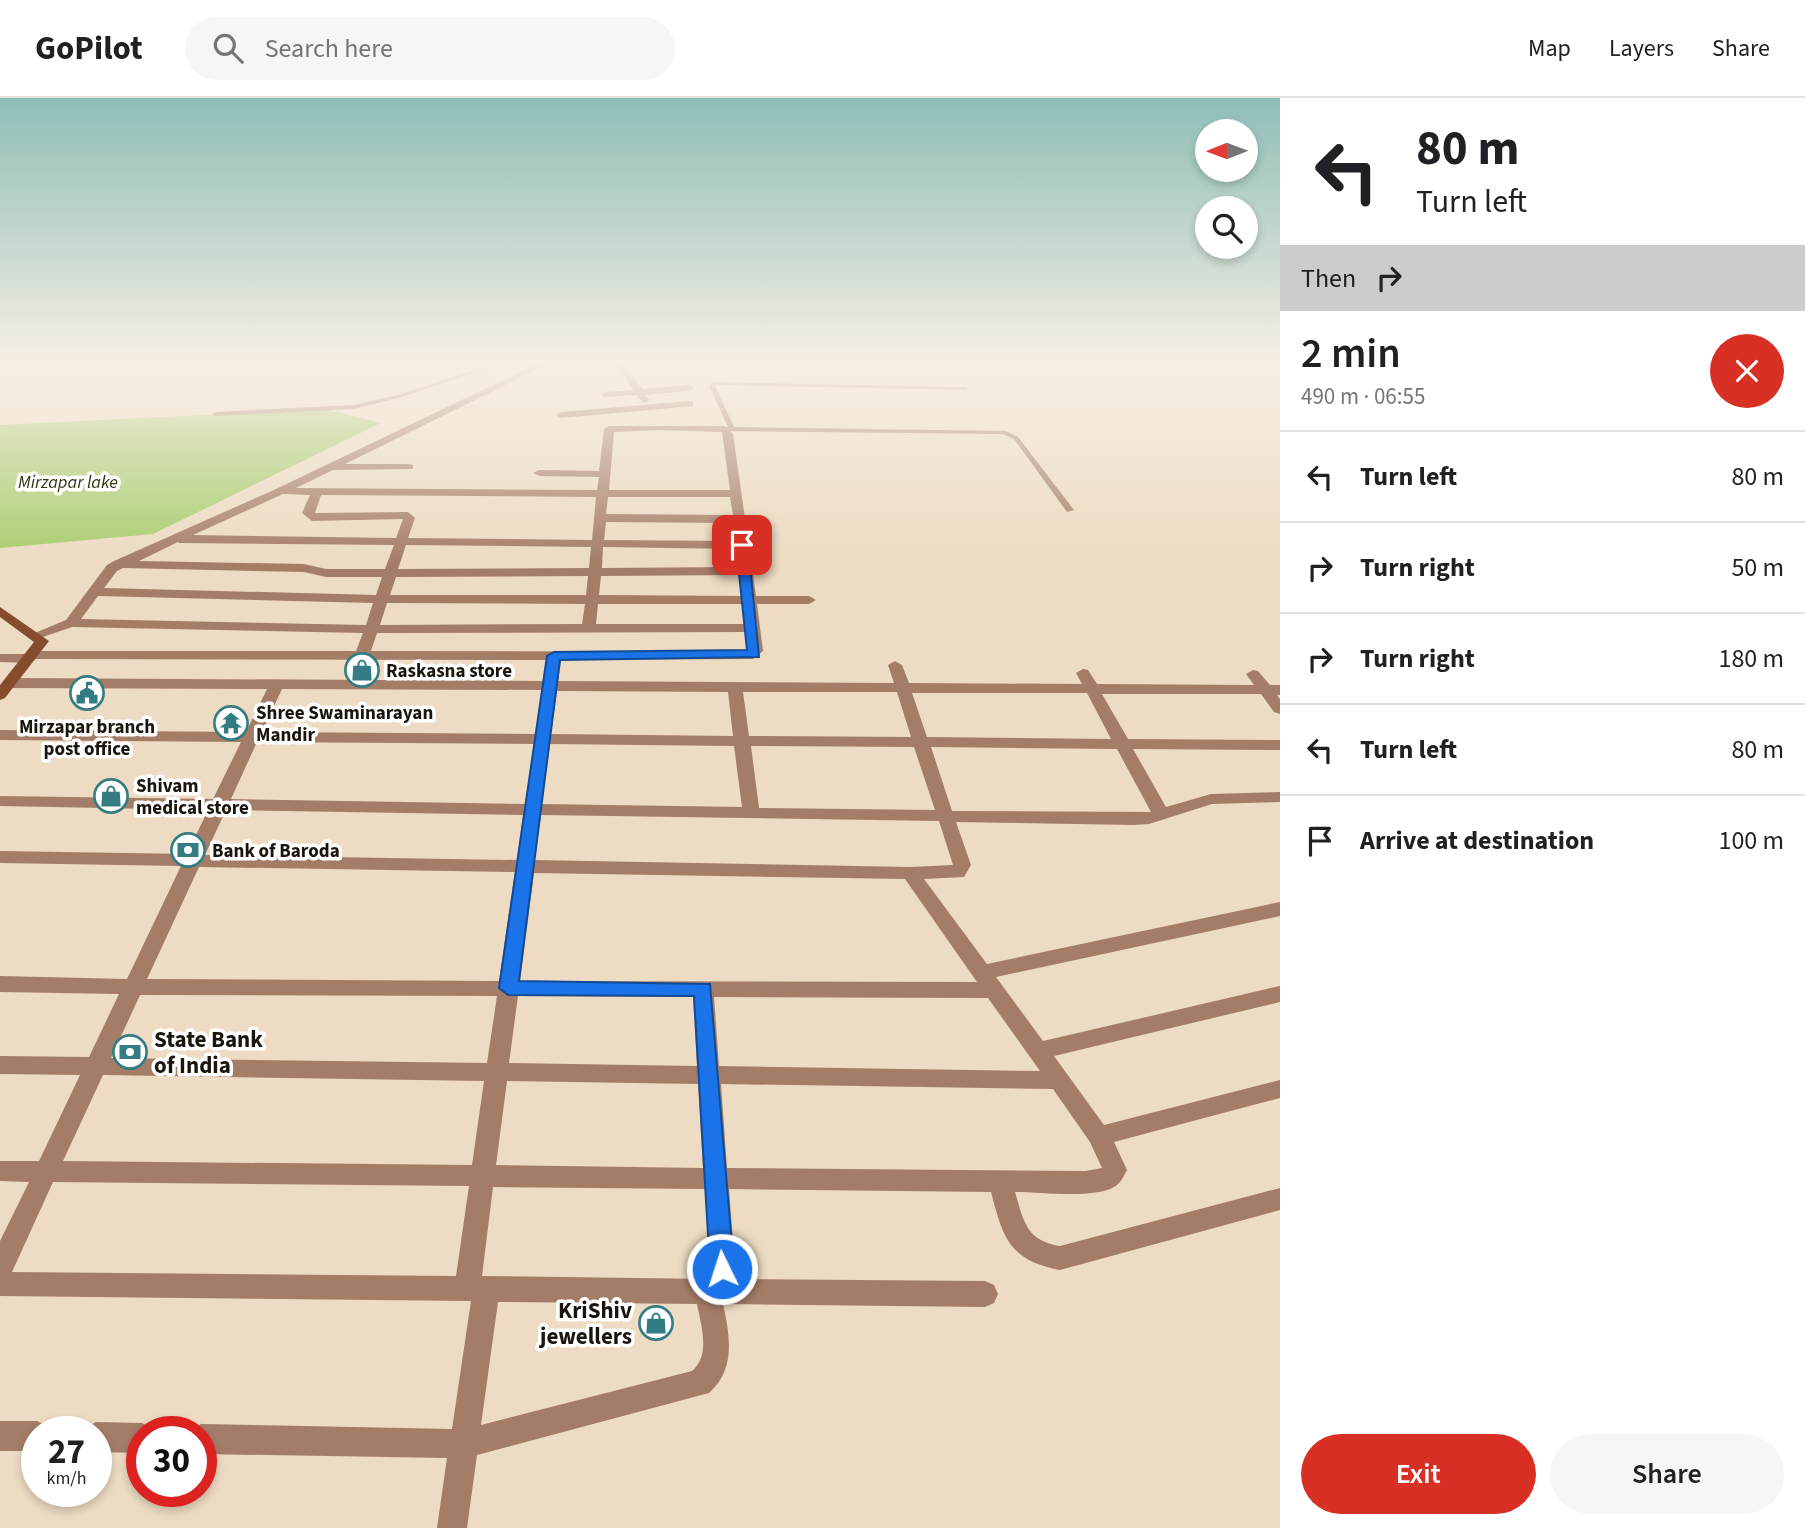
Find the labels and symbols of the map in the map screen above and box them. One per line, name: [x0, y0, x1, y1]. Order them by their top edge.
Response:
north arrow: [1195, 119, 1258, 182]
water label: Mirzapar lake: [18, 470, 118, 495]
pin: [712, 515, 772, 575]
shop icon: Raskasna store: [343, 651, 381, 689]
place label: Raskasna store: [386, 658, 512, 685]
public building icon: Mirzapar branch post office: [68, 674, 106, 712]
place label: Shree Swaminarayan Mandir: [256, 700, 433, 749]
temple icon: Shree Swaminarayan Mandir: [212, 704, 250, 742]
place label: Mirzapar branch post office: [19, 714, 155, 763]
place label: Shivam medical store: [136, 773, 249, 822]
shop icon: Shivam medical store: [92, 777, 130, 815]
bank icon: Bank of Baroda: [169, 831, 207, 869]
place label: Bank of Baroda: [212, 838, 340, 865]
place label: State Bank of India: [154, 1023, 263, 1082]
bank icon: State Bank of India: [111, 1033, 149, 1071]
position arrow: [685, 1232, 759, 1306]
place label: KriShiv jewellers: [538, 1294, 632, 1353]
shop icon: KriShiv jewellers: [637, 1304, 675, 1342]
speed limit sign: 30: [126, 1416, 217, 1507]

